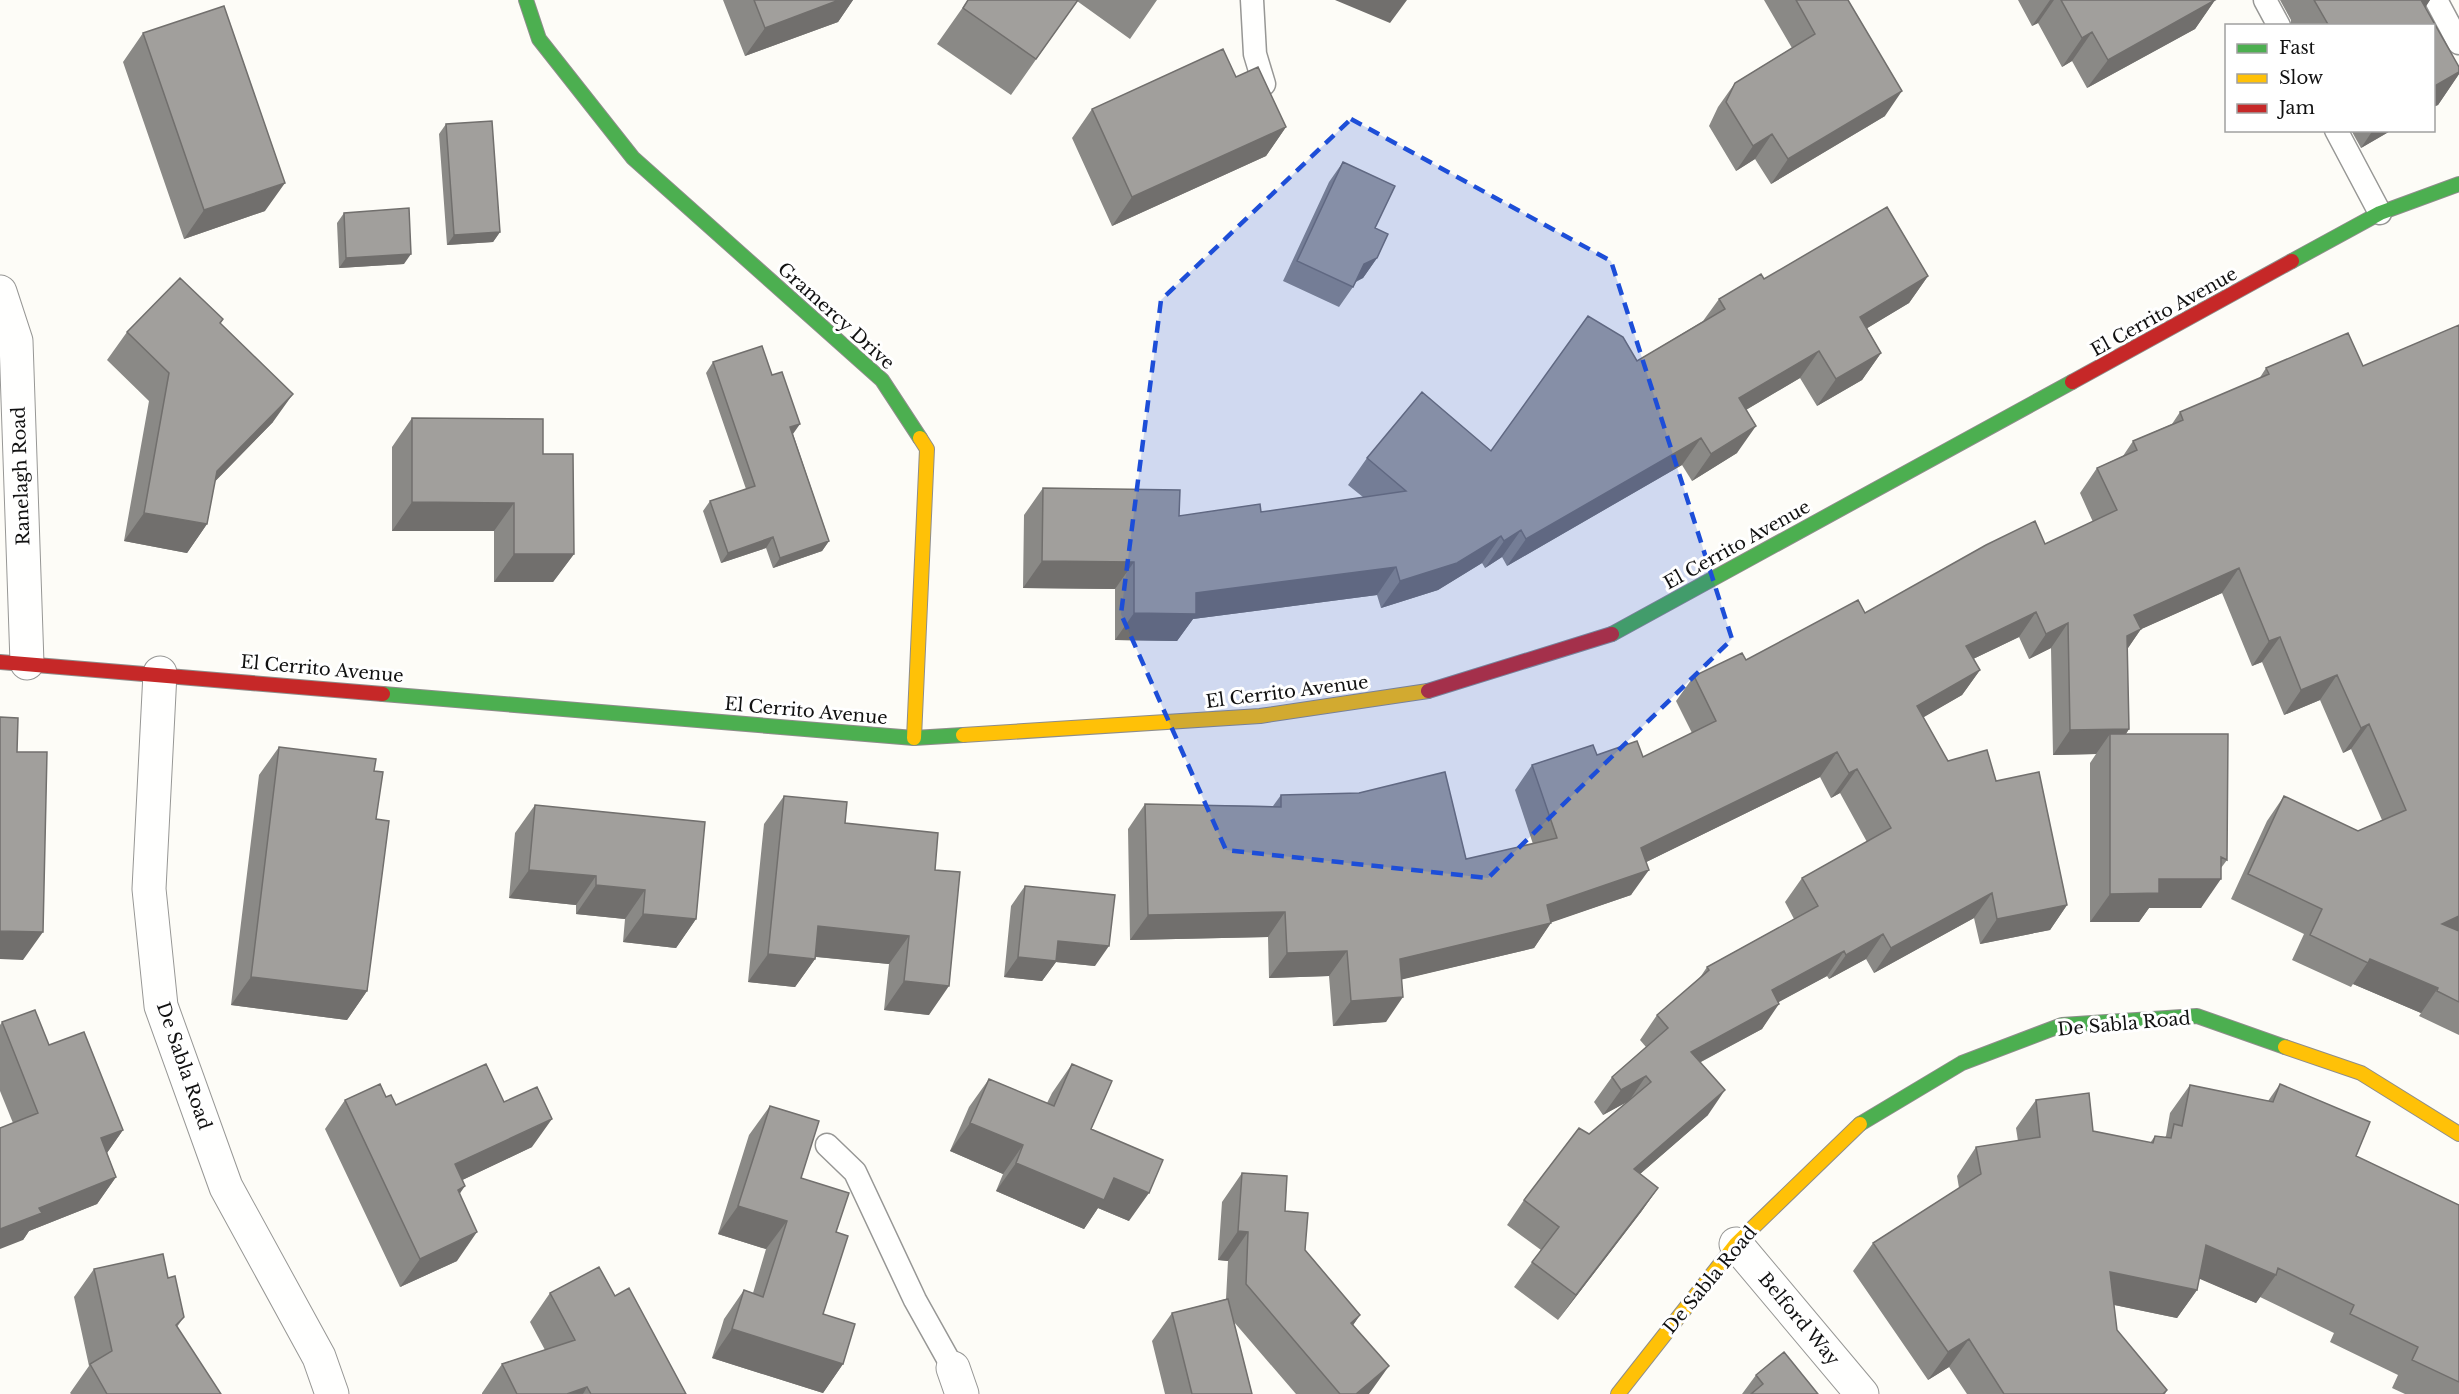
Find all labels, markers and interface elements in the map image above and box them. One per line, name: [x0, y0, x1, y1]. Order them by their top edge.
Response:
legend: [2225, 24, 2435, 132]
text: Fast: [2279, 37, 2316, 59]
text: Slow: [2279, 67, 2324, 89]
text: Jam: [2277, 97, 2315, 119]
street label: Gramercy Drive: [773, 258, 899, 374]
street label: El Cerrito Avenue: [2087, 263, 2241, 361]
street label: Ranelagh Road: [8, 406, 34, 546]
street label: El Cerrito Avenue: [1660, 496, 1814, 594]
street label: El Cerrito Avenue: [239, 651, 405, 687]
street label: El Cerrito Avenue: [1204, 671, 1370, 713]
street label: El Cerrito Avenue: [723, 693, 889, 729]
street label: De Sabla Road: [152, 999, 216, 1133]
street label: De Sabla Road: [2057, 1007, 2191, 1041]
street label: De Sabla Road: [1659, 1222, 1761, 1338]
street label: Belford Way: [1754, 1268, 1845, 1370]

